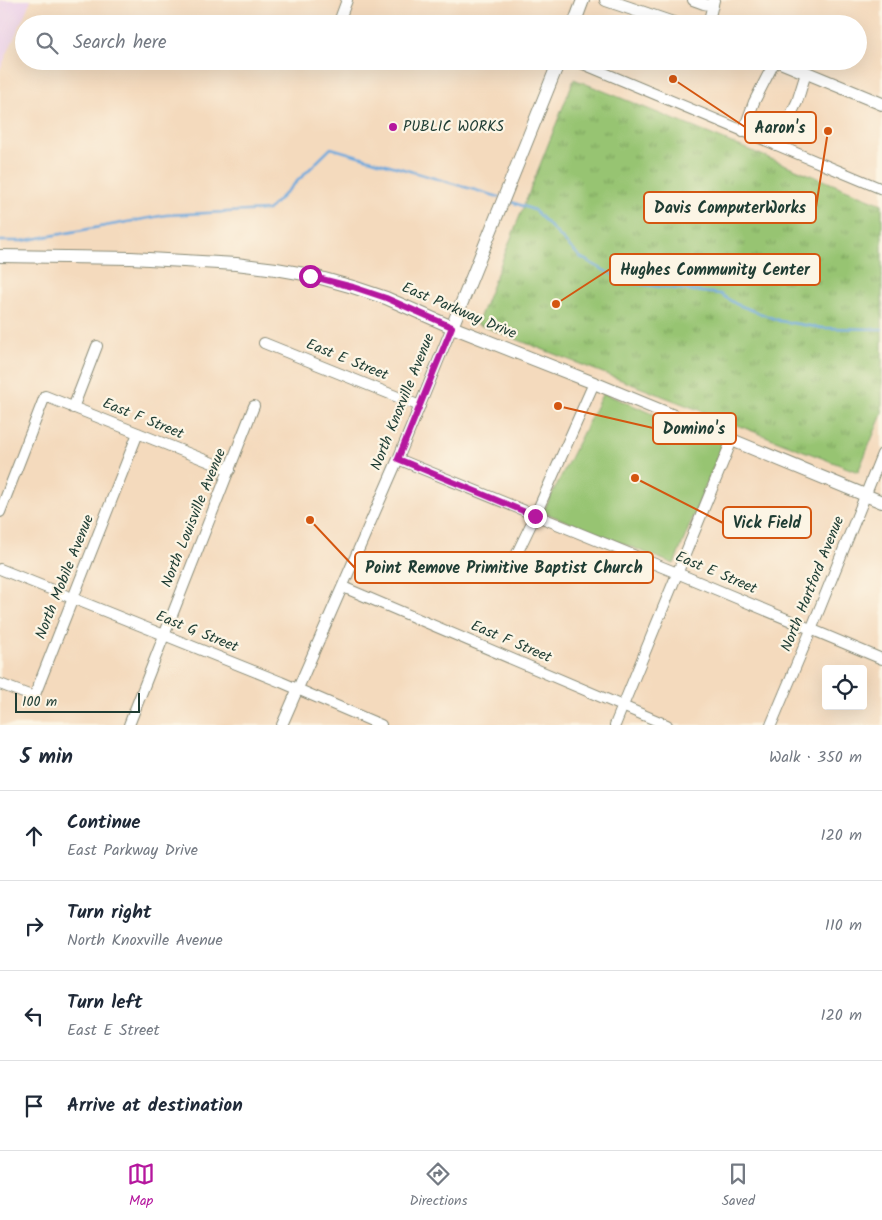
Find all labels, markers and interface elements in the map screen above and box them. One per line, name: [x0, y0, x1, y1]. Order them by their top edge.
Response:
search box: [15, 15, 867, 70]
text: Search here: [73, 28, 167, 58]
icon: search: [33, 29, 61, 57]
callout: Aaron's: [745, 112, 816, 143]
place label: PUBLIC WORKS: [403, 115, 504, 139]
text: Aaron's: [754, 116, 806, 141]
marker: PUBLIC WORKS: [387, 121, 399, 133]
callout: Davis ComputerWorks: [644, 192, 816, 223]
text: Davis ComputerWorks: [654, 196, 806, 221]
callout: Hughes Community Center: [610, 254, 820, 285]
text: Hughes Community Center: [620, 258, 811, 283]
route start: [299, 265, 322, 288]
street label: East Parkway Drive: [398, 276, 520, 346]
street label: North Knoxville Avenue: [365, 330, 442, 474]
street label: East E Street: [302, 333, 392, 387]
street label: East F Street: [99, 392, 188, 446]
callout: Domino's: [653, 413, 736, 444]
text: Domino's: [663, 417, 726, 442]
street label: North Louisville Avenue: [155, 445, 233, 591]
route end: [524, 505, 547, 528]
callout: Vick Field: [723, 507, 811, 538]
street label: North Mobile Avenue: [29, 511, 101, 643]
text: Vick Field: [733, 511, 801, 536]
street label: North Hartford Avenue: [775, 512, 851, 656]
street label: East E Street: [671, 545, 761, 601]
callout: Point Remove Primitive Baptist Church: [355, 552, 653, 583]
text: Point Remove Primitive Baptist Church: [365, 556, 643, 581]
street label: East G Street: [152, 605, 242, 660]
street label: East F Street: [467, 614, 555, 670]
map controls: [822, 665, 867, 710]
button: locate: [822, 665, 867, 710]
scale bar: [15, 690, 140, 713]
text: 100 m: [22, 691, 57, 713]
text: 5 min: [20, 741, 73, 774]
text: Walk · 350 m: [769, 745, 862, 770]
text: Continue: [67, 808, 140, 838]
icon: ahead: [20, 822, 48, 850]
text: 120 m: [821, 823, 862, 848]
text: East Parkway Drive: [67, 838, 198, 863]
text: Turn right: [67, 898, 152, 928]
icon: right: [20, 912, 48, 940]
text: 110 m: [825, 913, 862, 938]
text: North Knoxville Avenue: [67, 928, 223, 953]
text: Turn left: [67, 988, 142, 1018]
icon: left: [20, 1002, 48, 1030]
text: 120 m: [821, 1003, 862, 1028]
text: East E Street: [67, 1018, 160, 1043]
text: Arrive at destination: [67, 1091, 243, 1121]
icon: arrive: [20, 1092, 48, 1120]
tab: Map: [127, 1160, 155, 1212]
tab: Directions: [409, 1160, 467, 1212]
tab: Saved: [722, 1160, 755, 1212]

